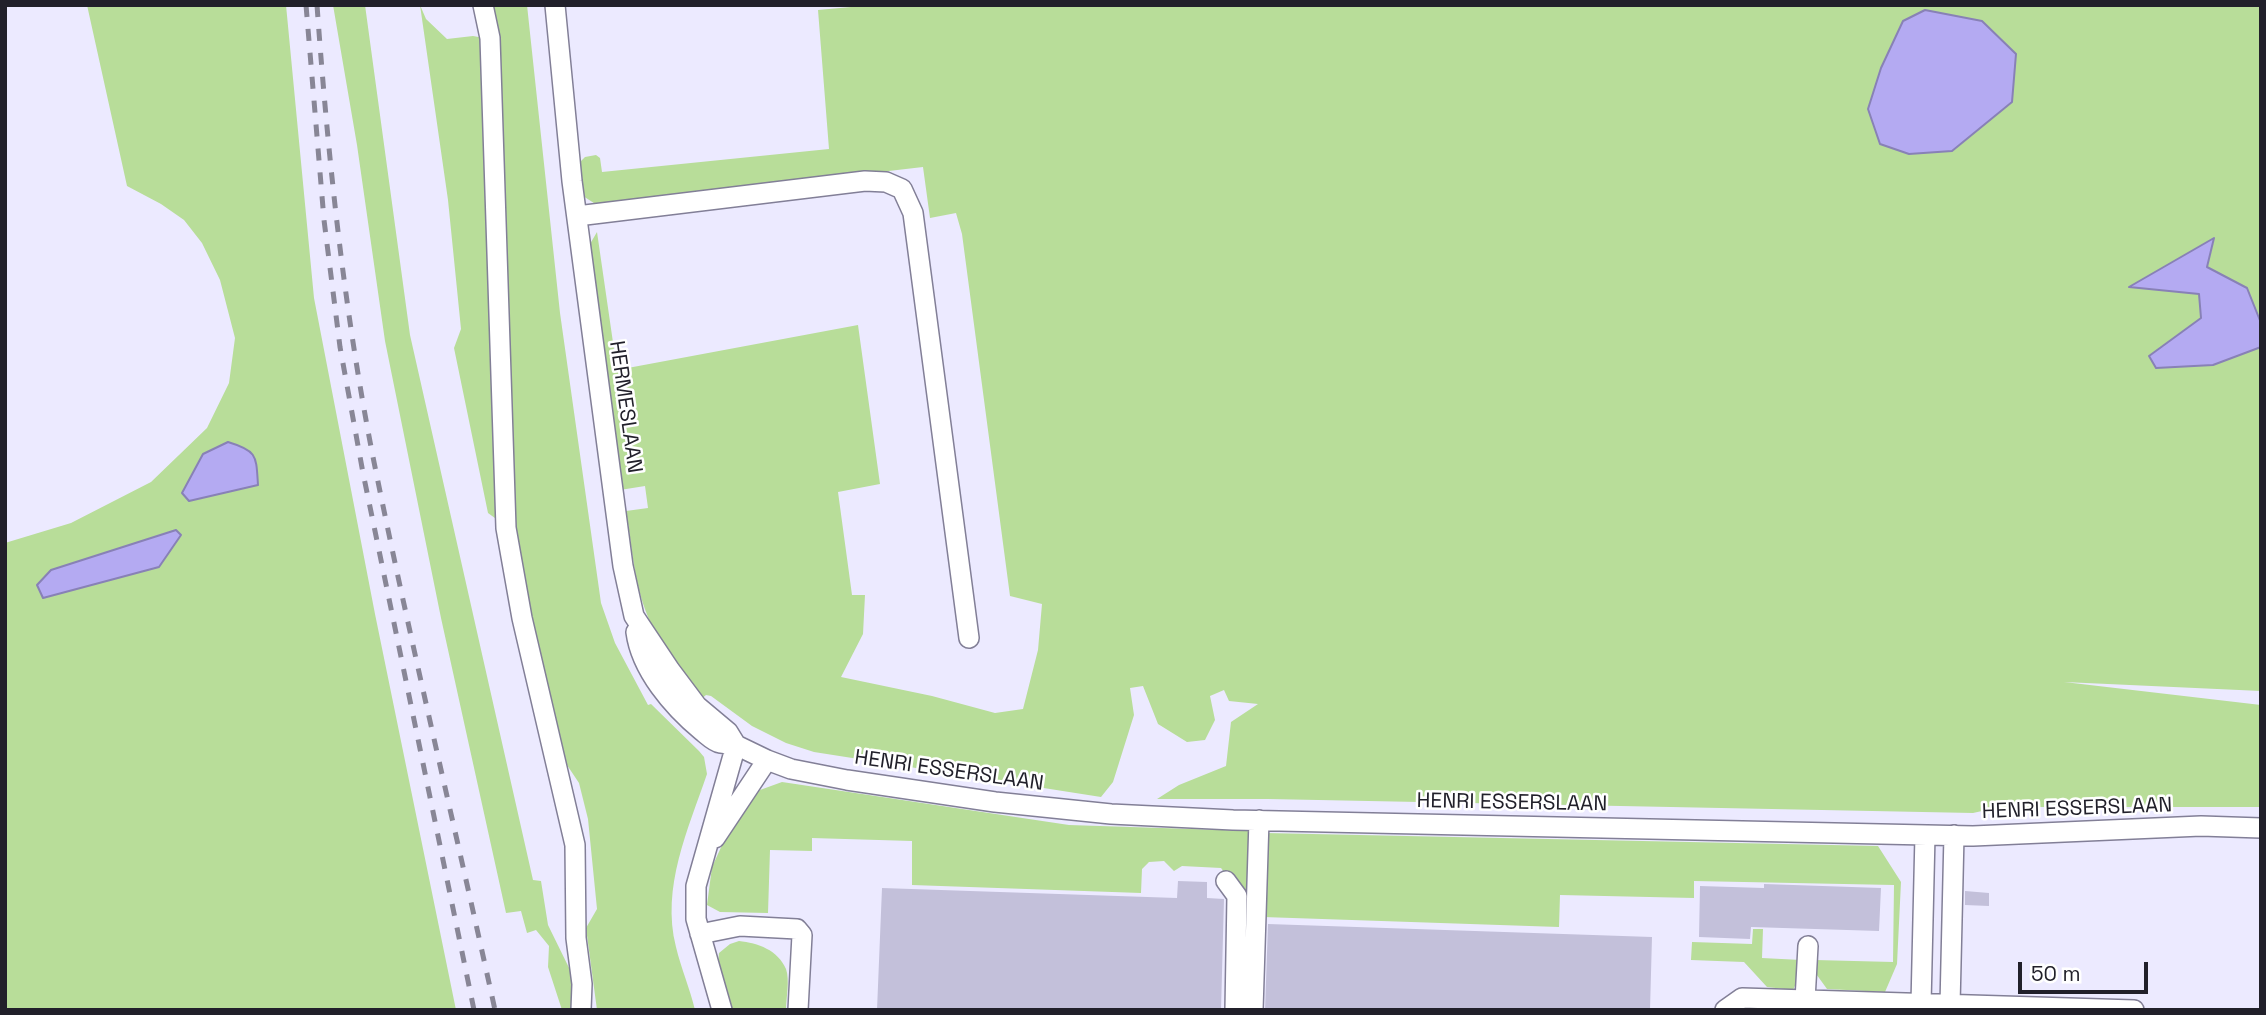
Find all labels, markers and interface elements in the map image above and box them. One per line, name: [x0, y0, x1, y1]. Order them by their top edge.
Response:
street label: HERMESLAAN: [603, 339, 647, 475]
street label: HENRI ESSERSLAAN: [853, 745, 1045, 797]
street label: HENRI ESSERSLAAN: [1416, 789, 1608, 817]
street label: HENRI ESSERSLAAN: [1981, 793, 2173, 825]
scale bar: [2021, 948, 2150, 992]
text: 50 m: [2031, 960, 2081, 987]

